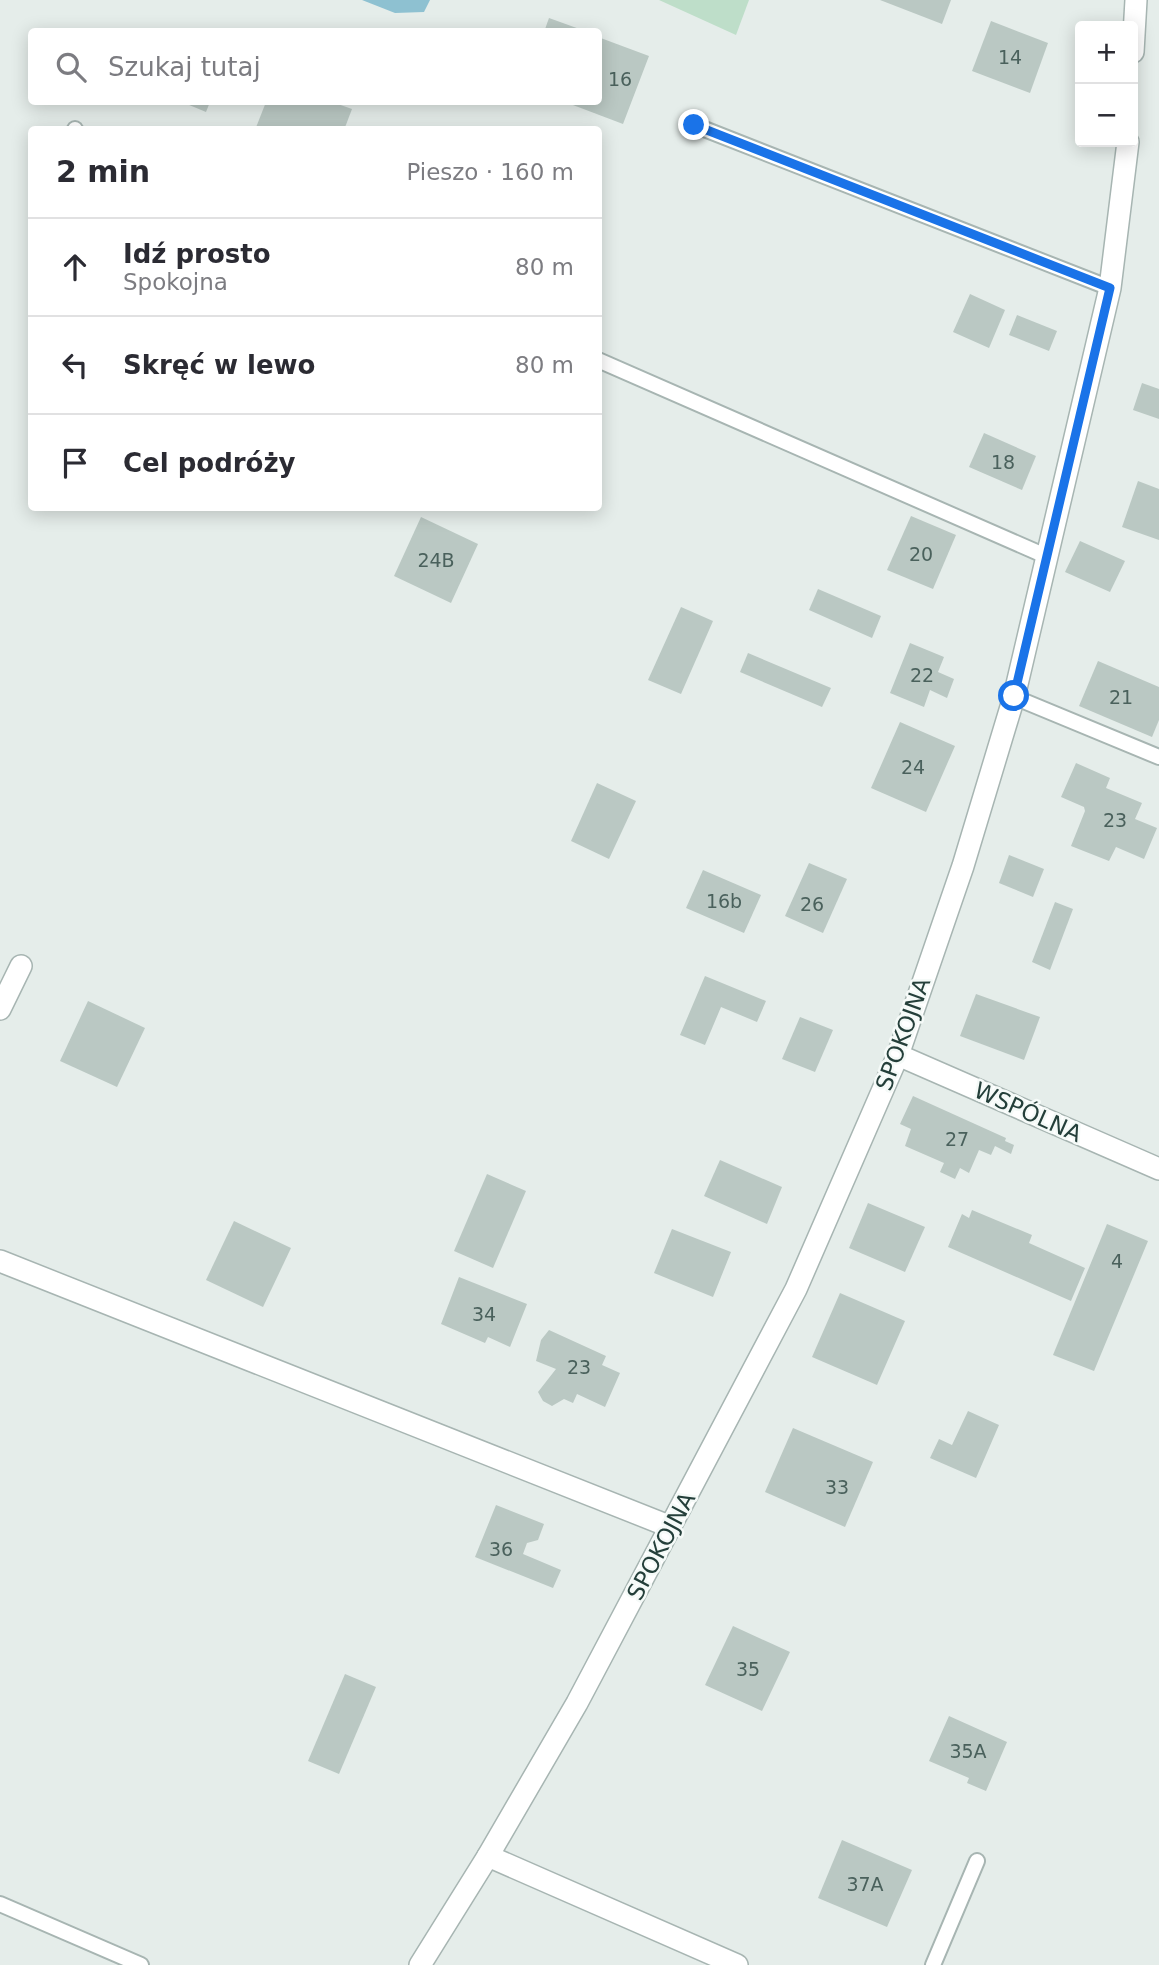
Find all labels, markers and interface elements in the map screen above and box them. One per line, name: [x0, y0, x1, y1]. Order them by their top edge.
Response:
map controls: [1075, 21, 1138, 147]
button: +: [1075, 21, 1138, 84]
search box: [28, 28, 602, 105]
house number: 14: [998, 46, 1022, 68]
icon: search: [52, 48, 90, 86]
text: Szukaj tutaj: [108, 52, 261, 82]
house number: 16: [608, 68, 632, 90]
button: −: [1075, 84, 1138, 147]
route end: [678, 109, 709, 140]
text: 2 min: [56, 154, 150, 189]
text: Pieszo · 160 m: [406, 159, 574, 185]
text: Idź prosto: [123, 239, 271, 269]
icon: ahead: [56, 248, 94, 286]
text: 80 m: [515, 254, 574, 280]
text: Spokojna: [123, 269, 228, 295]
icon: left: [56, 346, 94, 384]
text: Skręć w lewo: [123, 350, 315, 380]
text: 80 m: [515, 352, 574, 378]
icon: arrive: [56, 444, 94, 482]
text: Cel podróży: [123, 448, 296, 478]
house number: 18: [991, 451, 1015, 473]
house number: 20: [909, 543, 933, 565]
house number: 24B: [417, 549, 455, 571]
house number: 22: [910, 664, 934, 686]
route start: [998, 680, 1029, 711]
house number: 21: [1109, 686, 1133, 708]
house number: 24: [901, 756, 925, 778]
house number: 23: [1103, 809, 1127, 831]
house number: 16b: [706, 890, 742, 912]
house number: 26: [800, 893, 824, 915]
street label: SPOKOJNA: [871, 974, 936, 1094]
street label: WSPÓLNA: [970, 1076, 1086, 1147]
house number: 27: [945, 1128, 969, 1150]
house number: 4: [1111, 1250, 1123, 1272]
house number: 34: [472, 1303, 496, 1325]
house number: 23: [567, 1356, 591, 1378]
house number: 33: [825, 1476, 849, 1498]
street label: SPOKOJNA: [622, 1487, 700, 1604]
house number: 36: [489, 1538, 513, 1560]
house number: 35: [736, 1658, 760, 1680]
house number: 35A: [949, 1740, 987, 1762]
house number: 37A: [846, 1873, 884, 1895]

